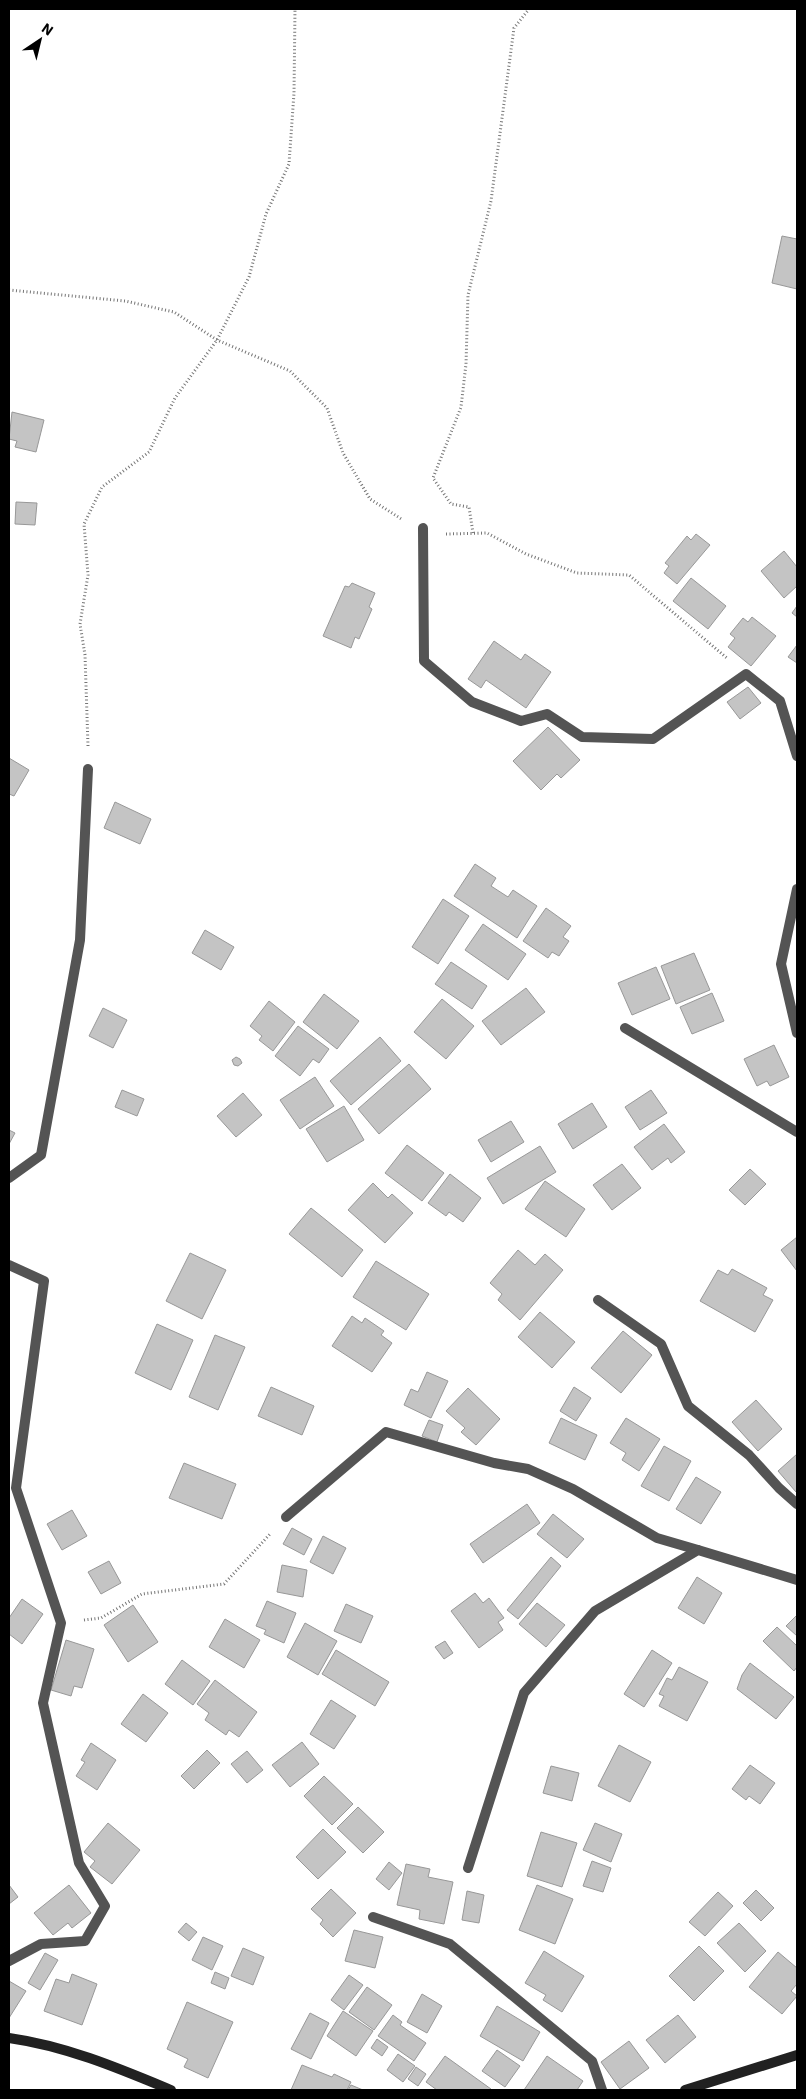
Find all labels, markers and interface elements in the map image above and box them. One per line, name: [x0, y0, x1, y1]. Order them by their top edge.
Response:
north arrow: [15, 15, 65, 65]
text: N: [38, 19, 57, 40]

